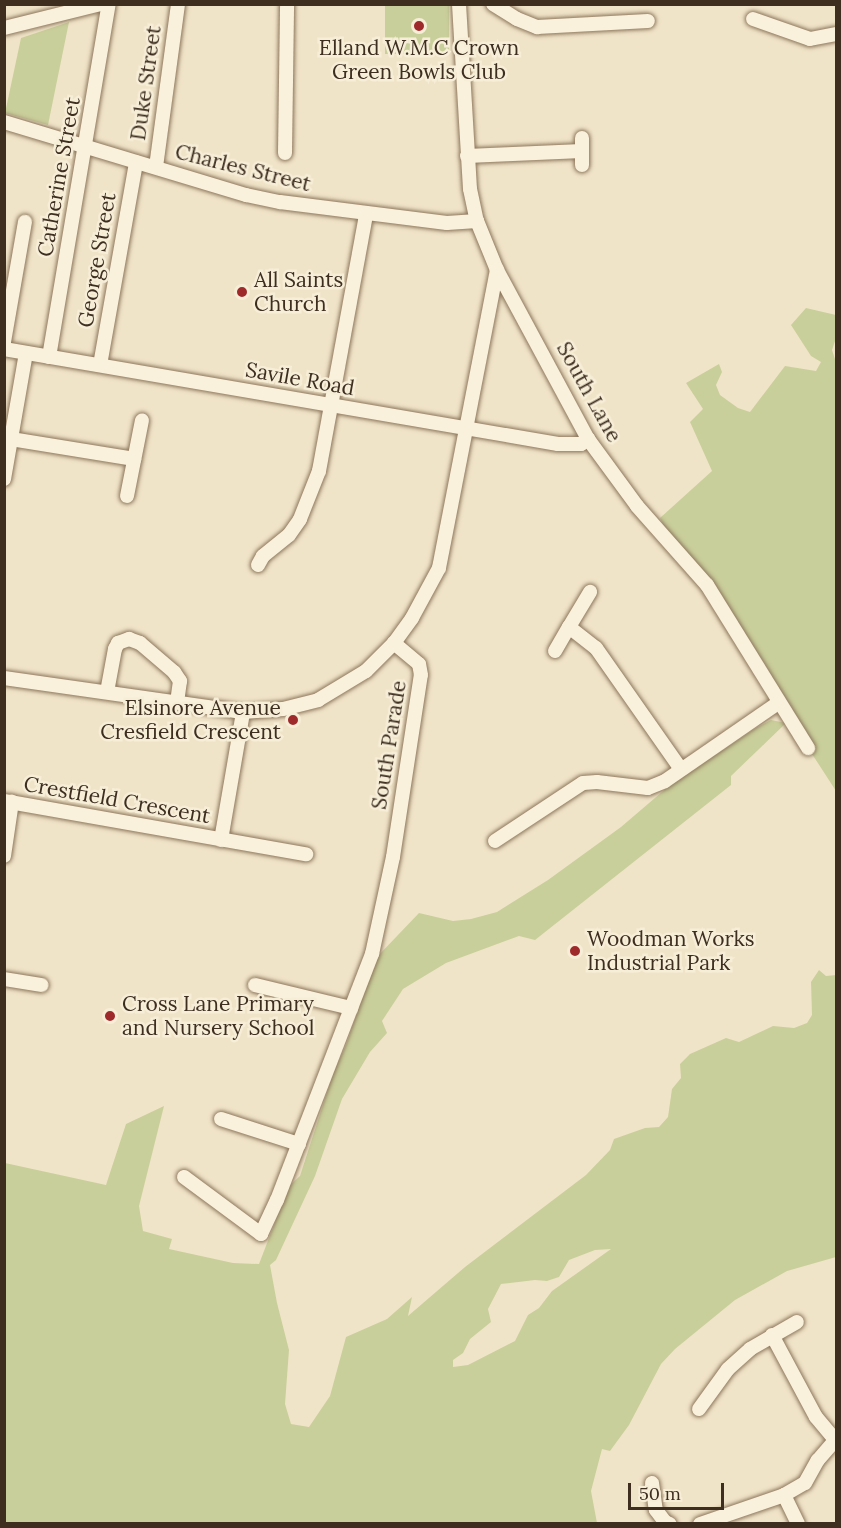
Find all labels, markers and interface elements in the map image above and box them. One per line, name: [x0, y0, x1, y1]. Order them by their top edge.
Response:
marker: Elland W.M.C Crown Green Bowls Club: [412, 19, 426, 33]
street label: Duke Street: [125, 24, 167, 142]
place label: Elland W.M.C Crown Green Bowls Club: [319, 35, 519, 85]
street label: Catherine Street: [33, 95, 85, 259]
street label: Charles Street: [173, 139, 313, 197]
street label: George Street: [73, 191, 121, 329]
place label: All Saints Church: [254, 267, 343, 317]
marker: All Saints Church: [235, 285, 249, 299]
street label: South Lane: [551, 338, 627, 446]
street label: Savile Road: [243, 357, 357, 401]
street label: South Parade: [366, 679, 412, 811]
place label: Elsinore Avenue Cresfield Crescent: [100, 695, 281, 745]
marker: Elsinore Avenue Cresfield Crescent: [286, 713, 300, 727]
street label: Crestfield Crescent: [22, 771, 212, 829]
place label: Woodman Works Industrial Park: [587, 926, 754, 976]
marker: Woodman Works Industrial Park: [568, 944, 582, 958]
place label: Cross Lane Primary and Nursery School: [122, 991, 314, 1041]
marker: Cross Lane Primary and Nursery School: [103, 1009, 117, 1023]
scale bar: [631, 1471, 727, 1509]
text: 50 m: [639, 1482, 681, 1505]

